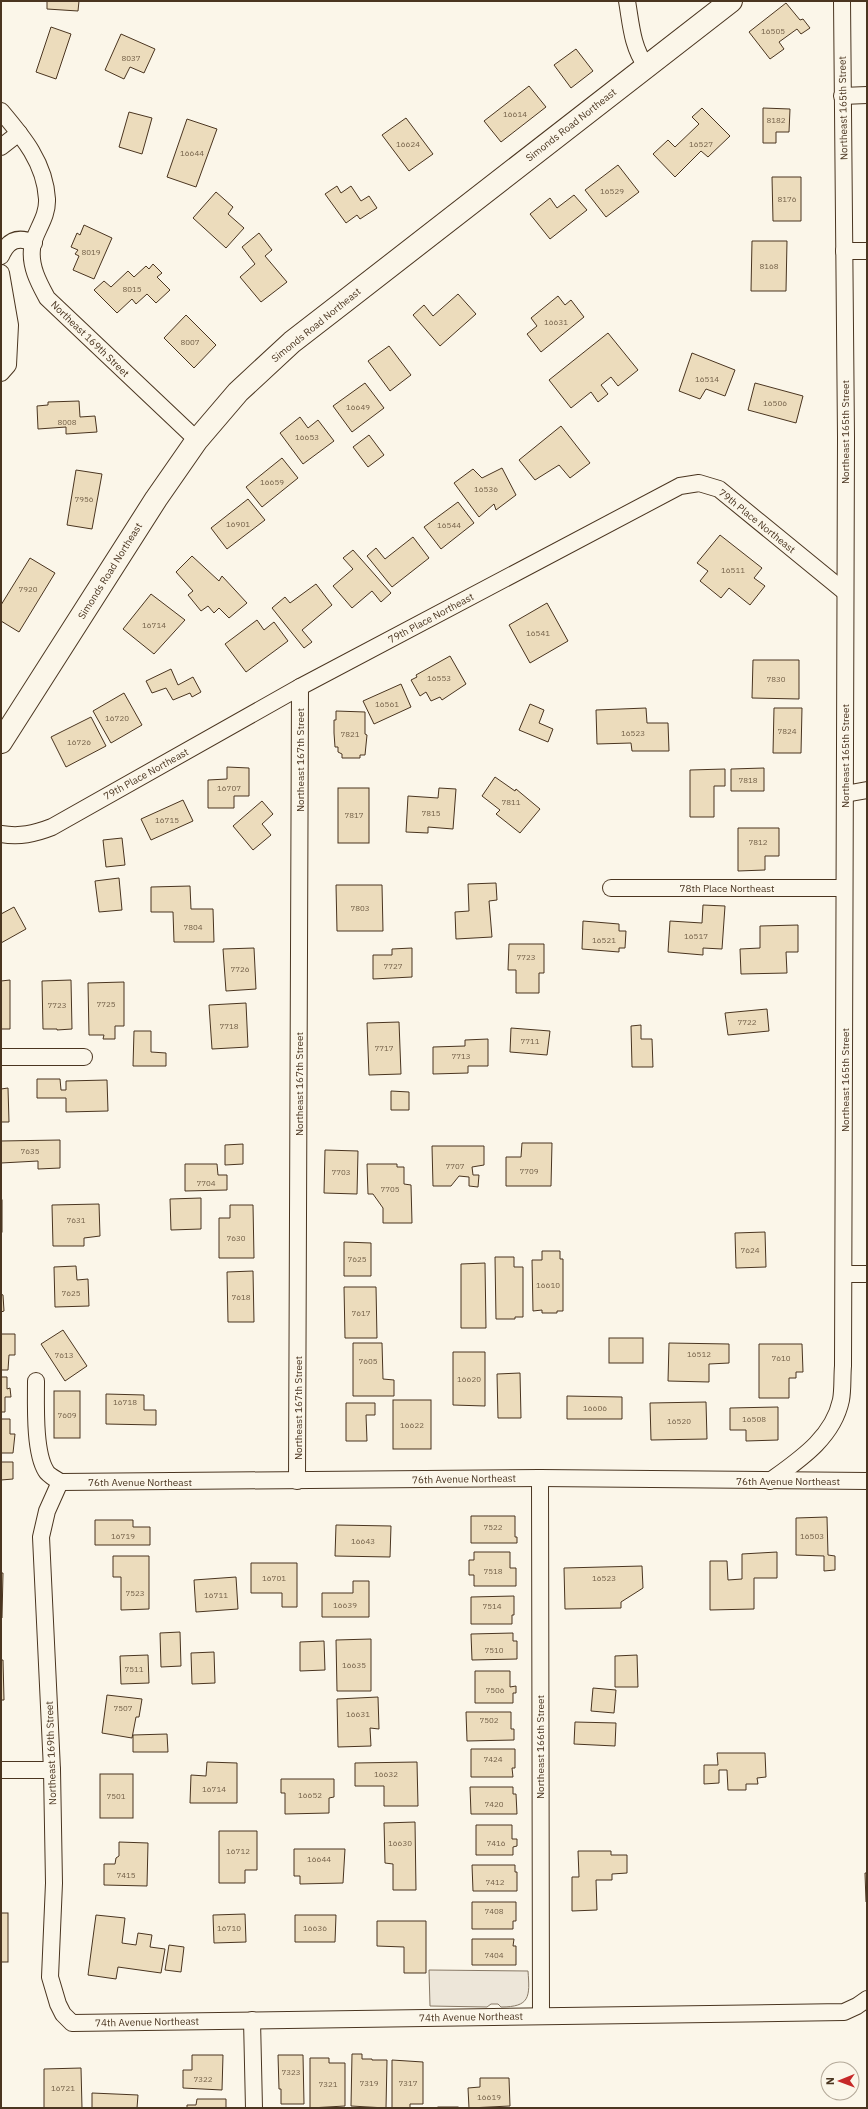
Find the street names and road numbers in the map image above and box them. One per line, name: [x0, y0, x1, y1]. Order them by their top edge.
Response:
street label: Northeast 165th Street: [836, 55, 850, 160]
street label: Simonds Road Northeast: [523, 85, 619, 164]
street label: Simonds Road Northeast: [269, 285, 364, 365]
street label: Northeast 169th Street: [48, 298, 132, 380]
street label: Northeast 165th Street: [839, 379, 852, 484]
street label: 79th Place Northeast: [716, 486, 798, 556]
street label: Simonds Road Northeast: [75, 520, 145, 622]
street label: 79th Place Northeast: [386, 590, 477, 646]
street label: Northeast 165th Street: [839, 703, 852, 808]
street label: Northeast 167th Street: [294, 707, 307, 812]
street label: 79th Place Northeast: [101, 745, 191, 803]
street label: 78th Place Northeast: [679, 882, 775, 895]
street label: Northeast 165th Street: [839, 1027, 852, 1132]
street label: Northeast 167th Street: [293, 1031, 306, 1136]
street label: Northeast 167th Street: [292, 1355, 305, 1460]
street label: 76th Avenue Northeast: [412, 1472, 517, 1486]
street label: 76th Avenue Northeast: [736, 1475, 840, 1488]
street label: 76th Avenue Northeast: [88, 1476, 192, 1489]
street label: Northeast 166th Street: [534, 1694, 547, 1799]
street label: Northeast 169th Street: [43, 1700, 59, 1805]
street label: 74th Avenue Northeast: [419, 2010, 524, 2024]
street label: 74th Avenue Northeast: [95, 2015, 200, 2029]

